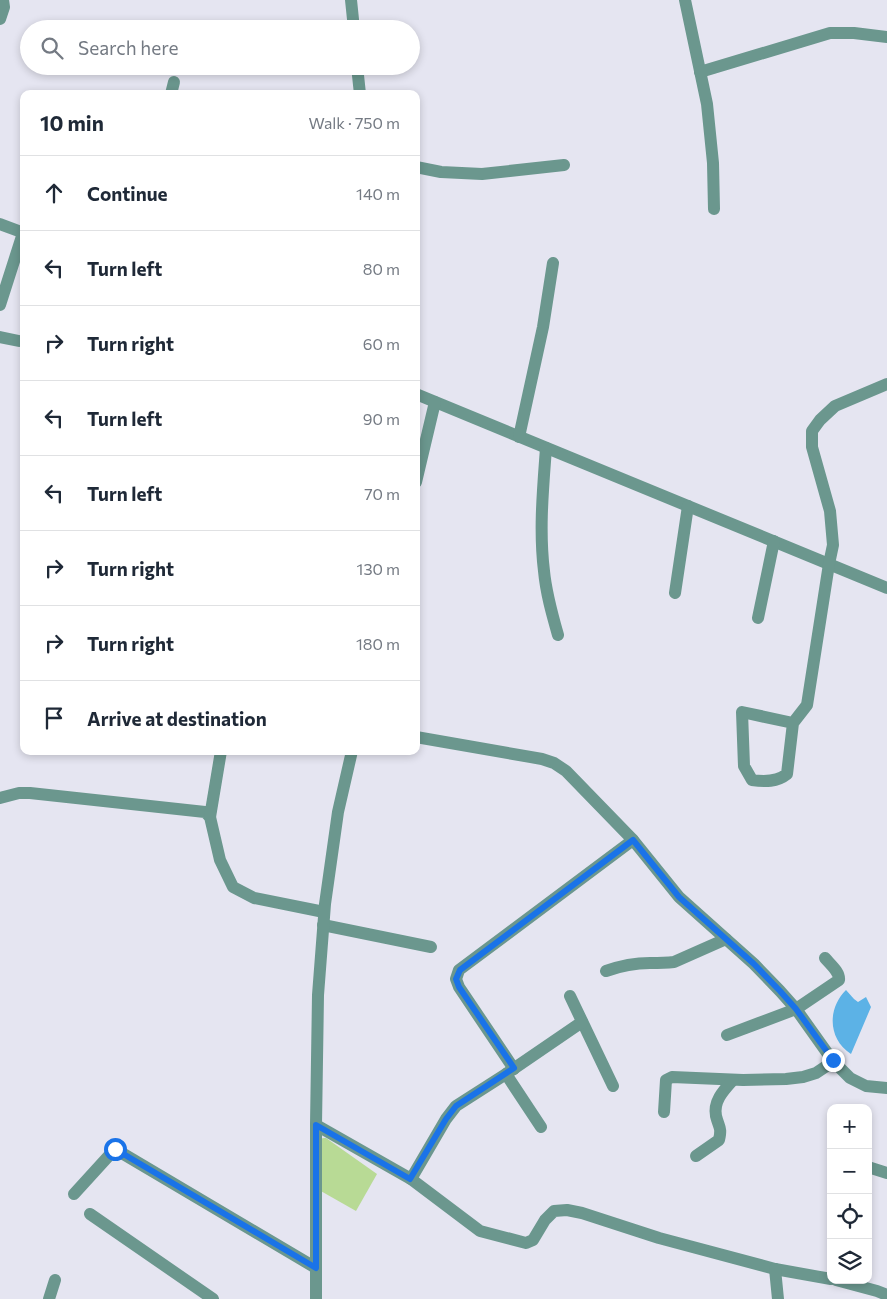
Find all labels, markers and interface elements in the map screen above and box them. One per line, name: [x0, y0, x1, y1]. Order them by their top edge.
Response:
search box: [20, 20, 420, 75]
icon: search: [38, 34, 66, 62]
text: Search here: [78, 36, 178, 59]
text: 10 min: [40, 110, 104, 135]
text: Walk · 750 m: [308, 113, 400, 132]
icon: ahead: [40, 179, 68, 207]
text: Continue: [87, 182, 167, 205]
text: 140 m: [356, 184, 400, 203]
icon: left: [40, 254, 68, 282]
text: Turn left: [87, 257, 162, 280]
text: 80 m: [363, 259, 400, 278]
icon: right: [40, 329, 68, 357]
text: Turn right: [87, 332, 174, 355]
text: 60 m: [363, 334, 400, 353]
icon: left: [40, 404, 68, 432]
text: Turn left: [87, 407, 162, 430]
text: 90 m: [363, 409, 400, 428]
icon: left: [40, 479, 68, 507]
text: Turn left: [87, 482, 162, 505]
text: 70 m: [364, 484, 400, 503]
icon: right: [40, 554, 68, 582]
text: Turn right: [87, 557, 174, 580]
text: 130 m: [357, 559, 400, 578]
icon: right: [40, 629, 68, 657]
text: Turn right: [87, 632, 174, 655]
text: 180 m: [356, 634, 400, 653]
icon: arrive: [40, 704, 68, 732]
text: Arrive at destination: [87, 707, 267, 730]
route end: [822, 1049, 845, 1072]
map controls: [827, 1104, 872, 1284]
button: +: [827, 1104, 872, 1149]
route start: [104, 1138, 127, 1161]
button: −: [827, 1149, 872, 1194]
button: locate: [827, 1194, 872, 1239]
button: layers: [827, 1239, 872, 1284]

